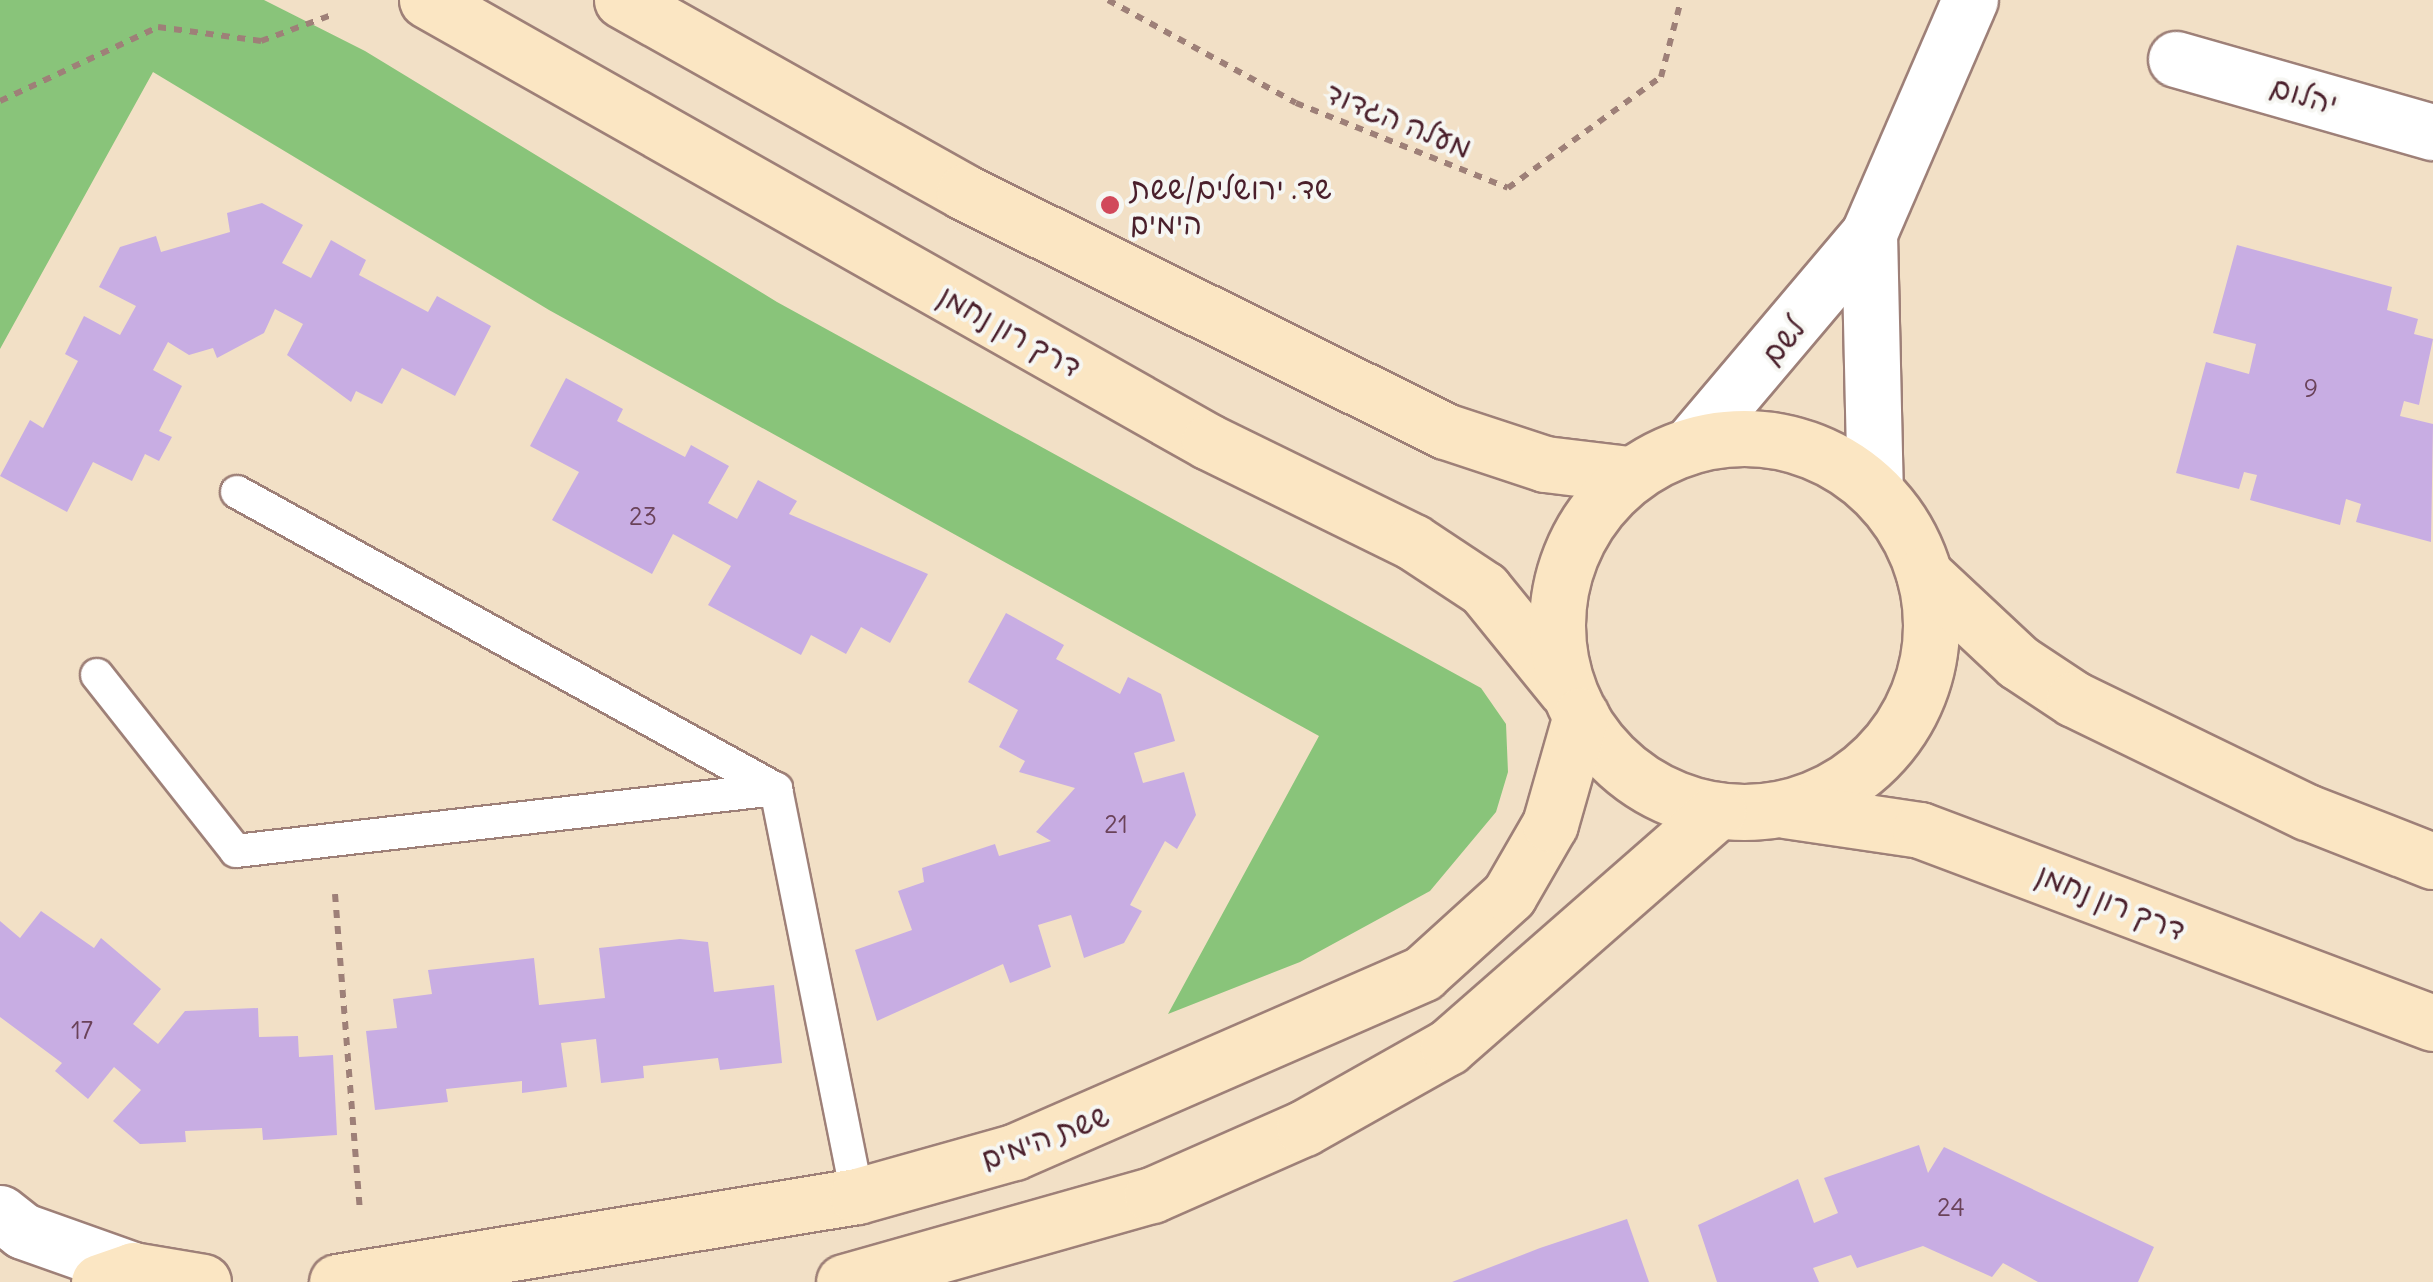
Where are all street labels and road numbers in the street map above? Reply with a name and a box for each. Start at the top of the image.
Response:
street label: יהלום [2266,68,2342,122]
street label: מעלה הגדוד [1321,74,1477,166]
street label: דרך רון נחמן [932,277,1088,385]
street label: לשם [1753,310,1813,372]
street label: דרך רון נחמן [2031,856,2191,948]
street label: ששת הימים [976,1097,1114,1177]

